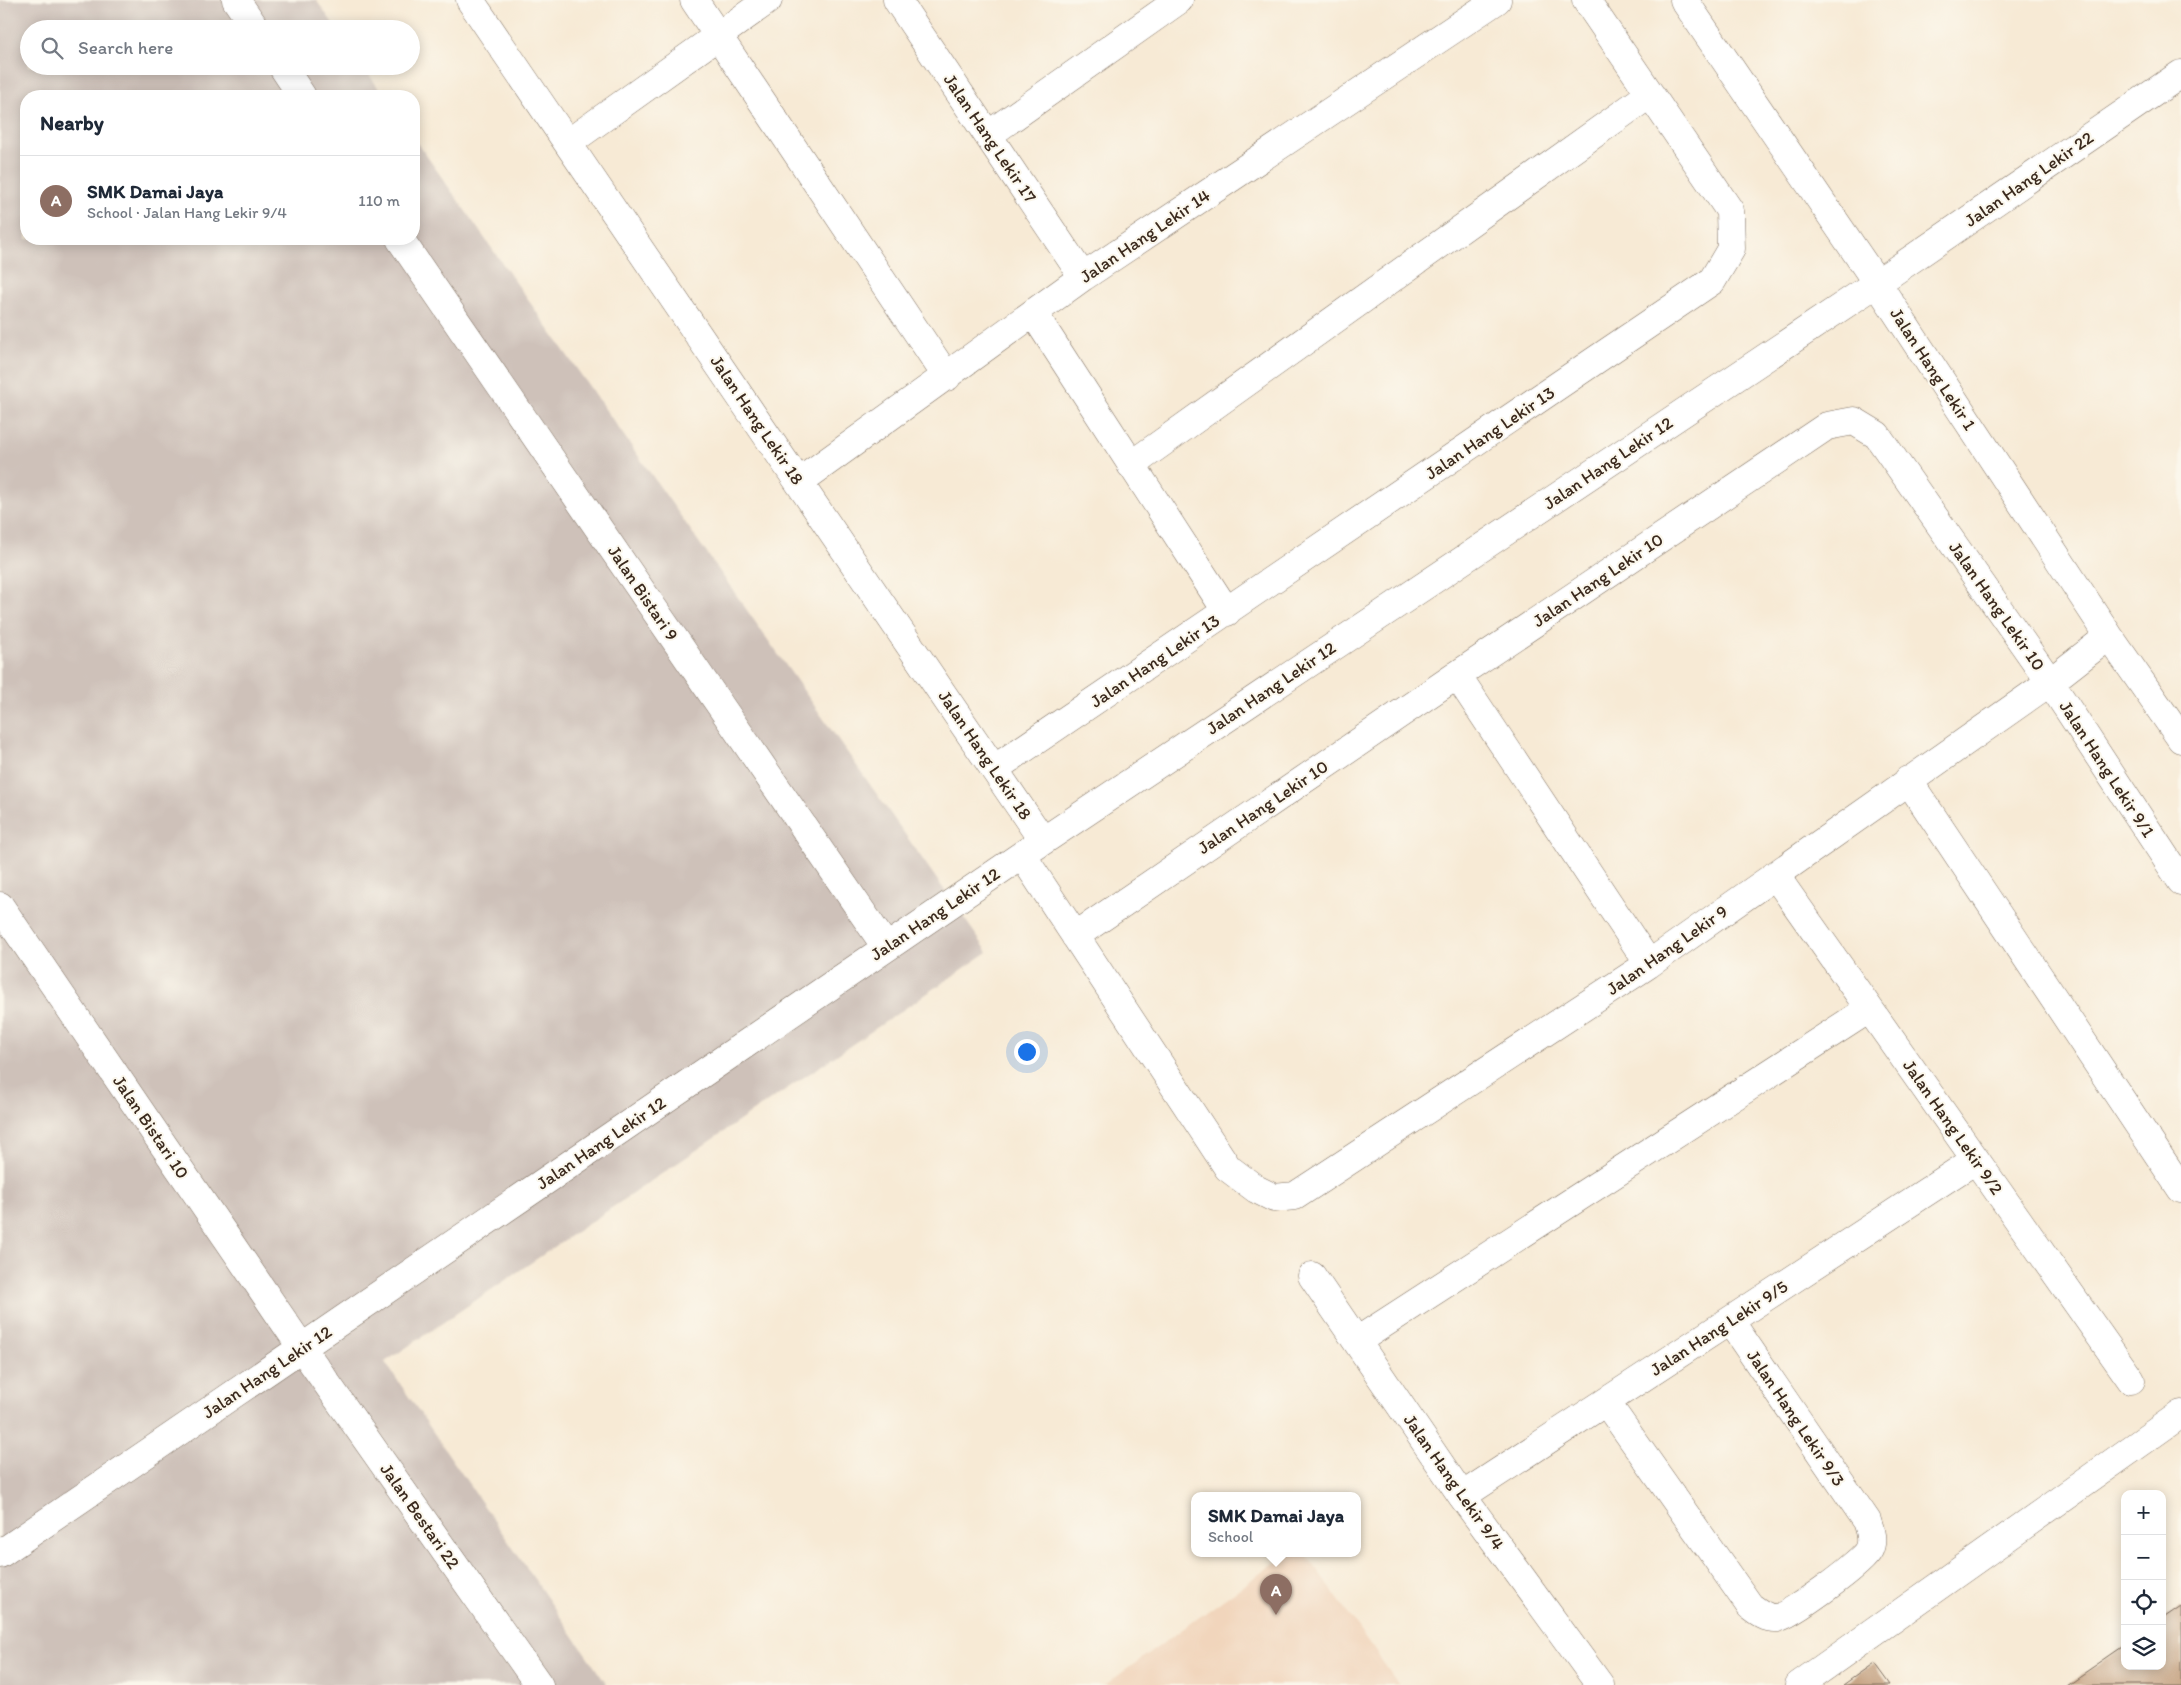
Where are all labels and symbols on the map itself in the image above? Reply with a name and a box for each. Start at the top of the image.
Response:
street label: Jalan Hang Lekir 17 [939,69,1041,207]
street label: Jalan Hang Lekir 22 [1960,126,2098,232]
street label: Jalan Hang Lekir 14 [1076,184,1215,288]
street label: Jalan Hang Lekir 1 [1885,304,1981,434]
street label: Jalan Hang Lekir 18 [706,351,809,489]
street label: Jalan Hang Lekir 13 [1421,381,1559,484]
street label: Jalan Hang Lekir 12 [1539,411,1677,514]
street label: Jalan Hang Lekir 10 [1529,528,1667,632]
street label: Jalan Hang Lekir 10 [1944,537,2050,675]
street label: Jalan Bistari 9 [603,541,683,645]
street label: Jalan Hang Lekir 13 [1086,609,1224,712]
street label: Jalan Hang Lekir 12 [1202,636,1340,739]
street label: Jalan Hang Lekir 18 [934,686,1037,824]
street label: Jalan Hang Lekir 9/1 [2055,696,2159,842]
street label: Jalan Hang Lekir 10 [1194,755,1332,859]
street label: Jalan Hang Lekir 12 [866,862,1004,965]
street label: Jalan Hang Lekir 9 [1602,900,1732,1000]
your location [1014,1039,1040,1065]
street label: Jalan Hang Lekir 9/2 [1898,1055,2008,1199]
street label: Jalan Bistari 10 [108,1071,194,1183]
street label: Jalan Hang Lekir 12 [532,1091,670,1194]
street label: Jalan Hang Lekir 9/5 [1646,1275,1792,1381]
street label: Jalan Hang Lekir 12 [198,1320,336,1423]
street label: Jalan Hang Lekir 9/3 [1742,1345,1850,1491]
street label: Jalan Hang Lekir 9/4 [1399,1410,1509,1554]
street label: Jalan Bestari 22 [375,1459,465,1574]
pin: A [1260,1574,1292,1615]

